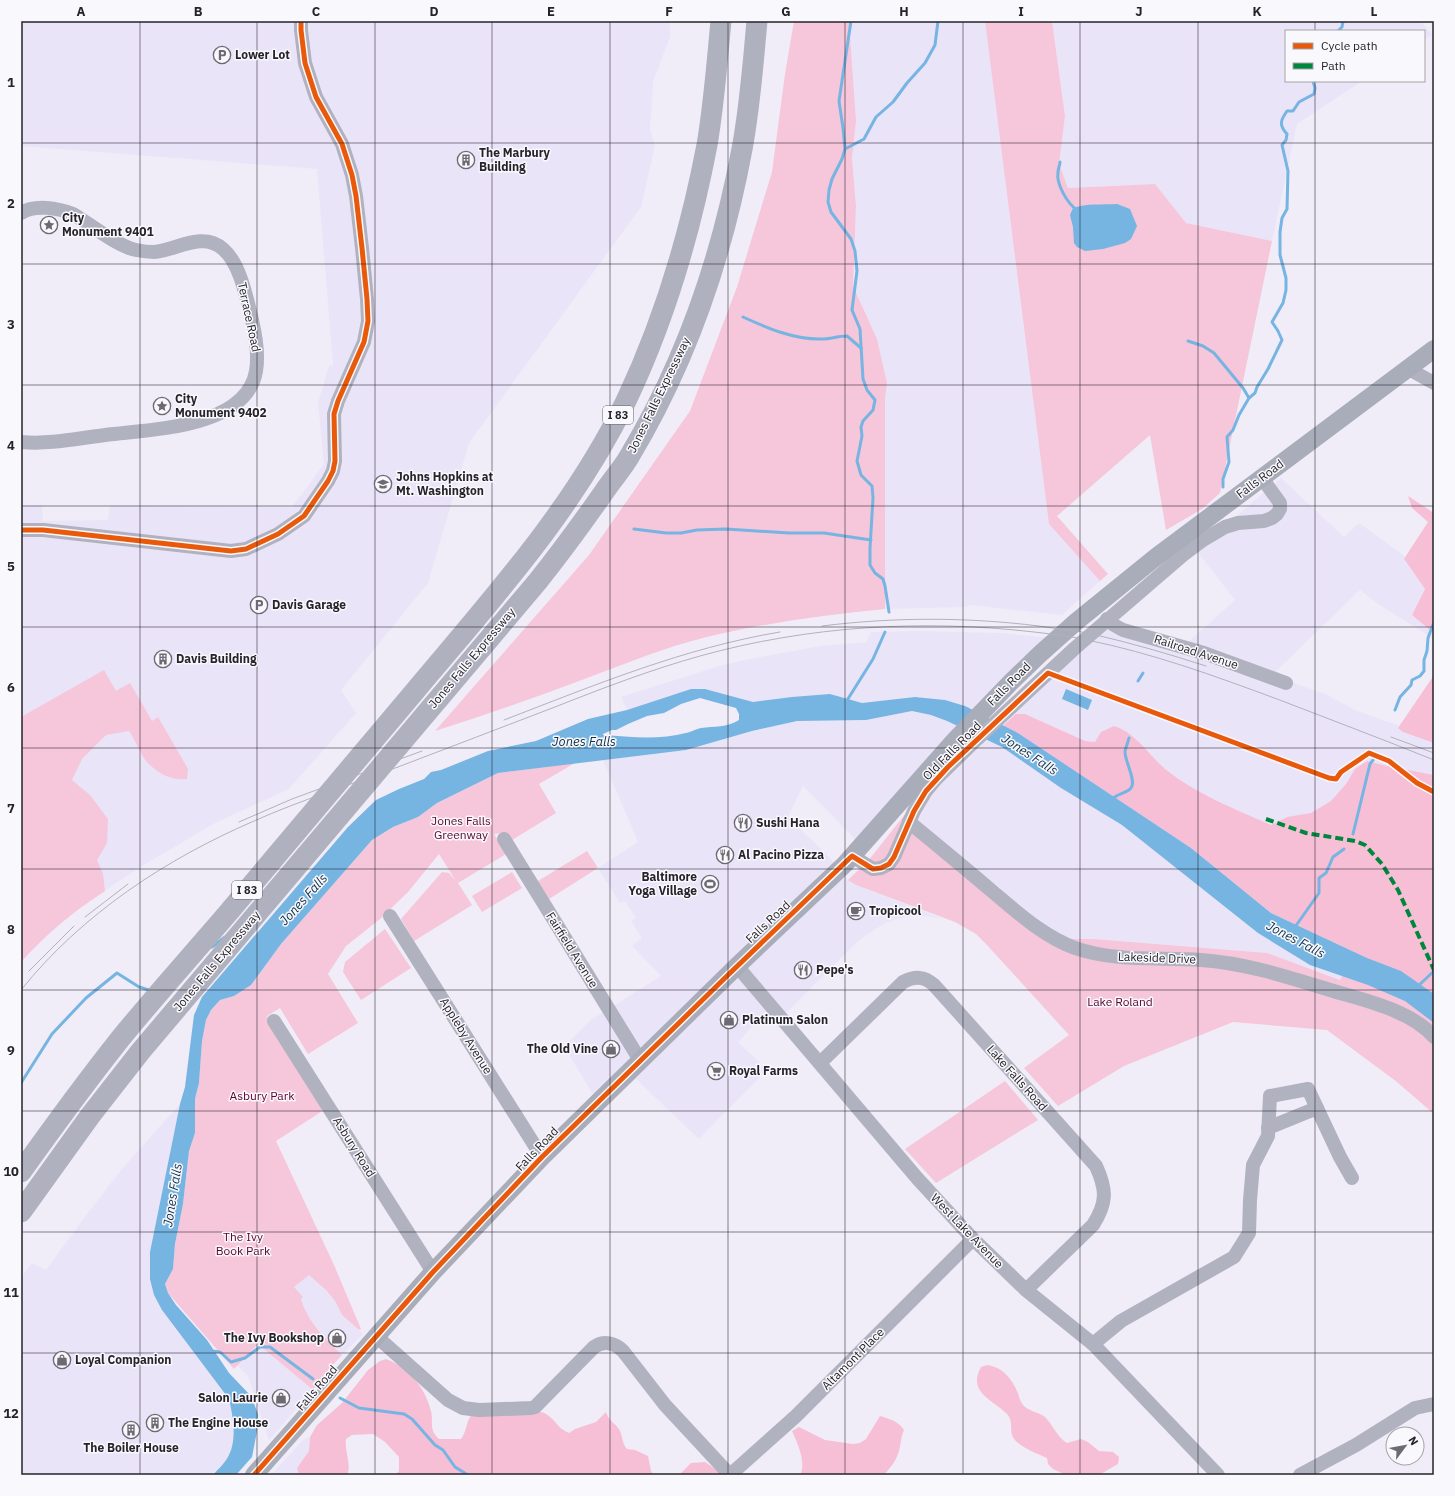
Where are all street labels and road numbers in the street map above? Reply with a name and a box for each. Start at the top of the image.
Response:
street label: Terrace Road [235,281,264,353]
street label: Jones Falls Expressway [624,335,693,455]
road number: I 83 [603,406,633,424]
street label: Falls Road [1233,456,1286,501]
street label: Jones Falls Expressway [425,604,518,711]
street label: Railroad Avenue [1152,631,1240,672]
street label: Falls Road [984,659,1034,709]
street label: Old Falls Road [919,718,984,783]
road number: I 83 [232,881,262,899]
street label: Falls Road [742,897,793,946]
street label: Jones Falls Expressway [170,907,263,1014]
street label: Fairfield Avenue [543,909,602,991]
street label: Lakeside Drive [1118,949,1197,966]
street label: Appleby Avenue [437,995,496,1077]
street label: Lake Falls Road [984,1042,1051,1114]
street label: Asbury Road [330,1114,379,1180]
street label: Falls Road [512,1124,561,1174]
street label: West Lake Avenue [928,1190,1007,1271]
street label: Altamont Place [818,1324,887,1393]
street label: Falls Road [293,1362,340,1413]

